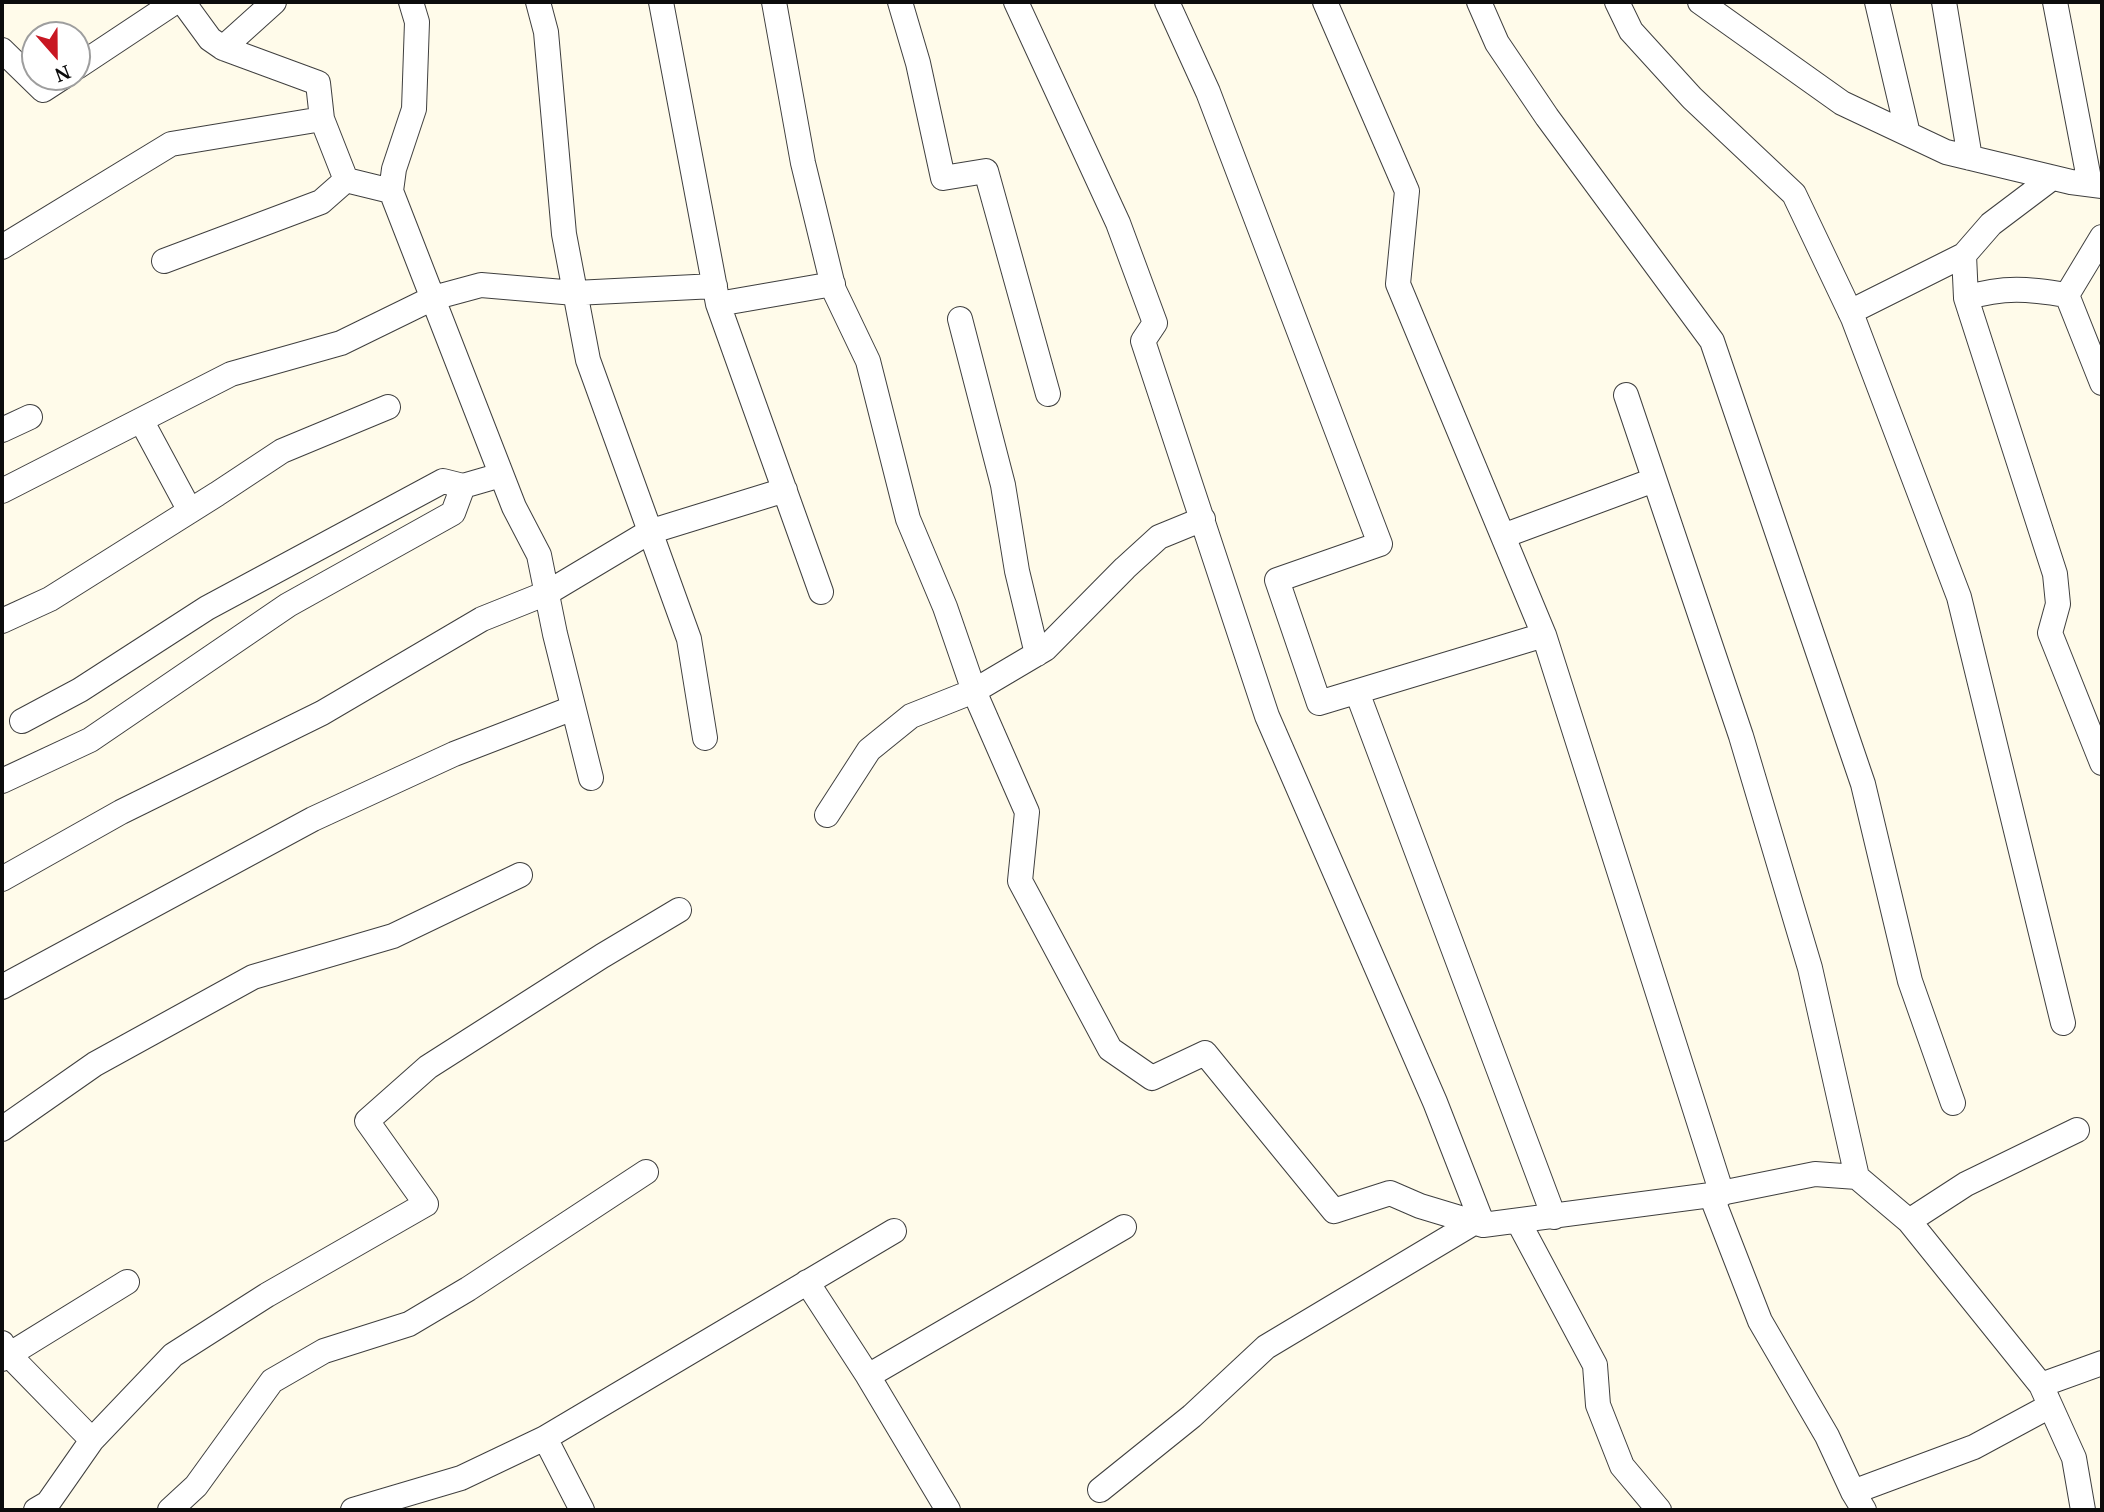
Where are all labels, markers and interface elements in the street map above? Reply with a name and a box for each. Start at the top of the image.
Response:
north arrow [21,21,91,91]
text: N [51,59,74,89]

